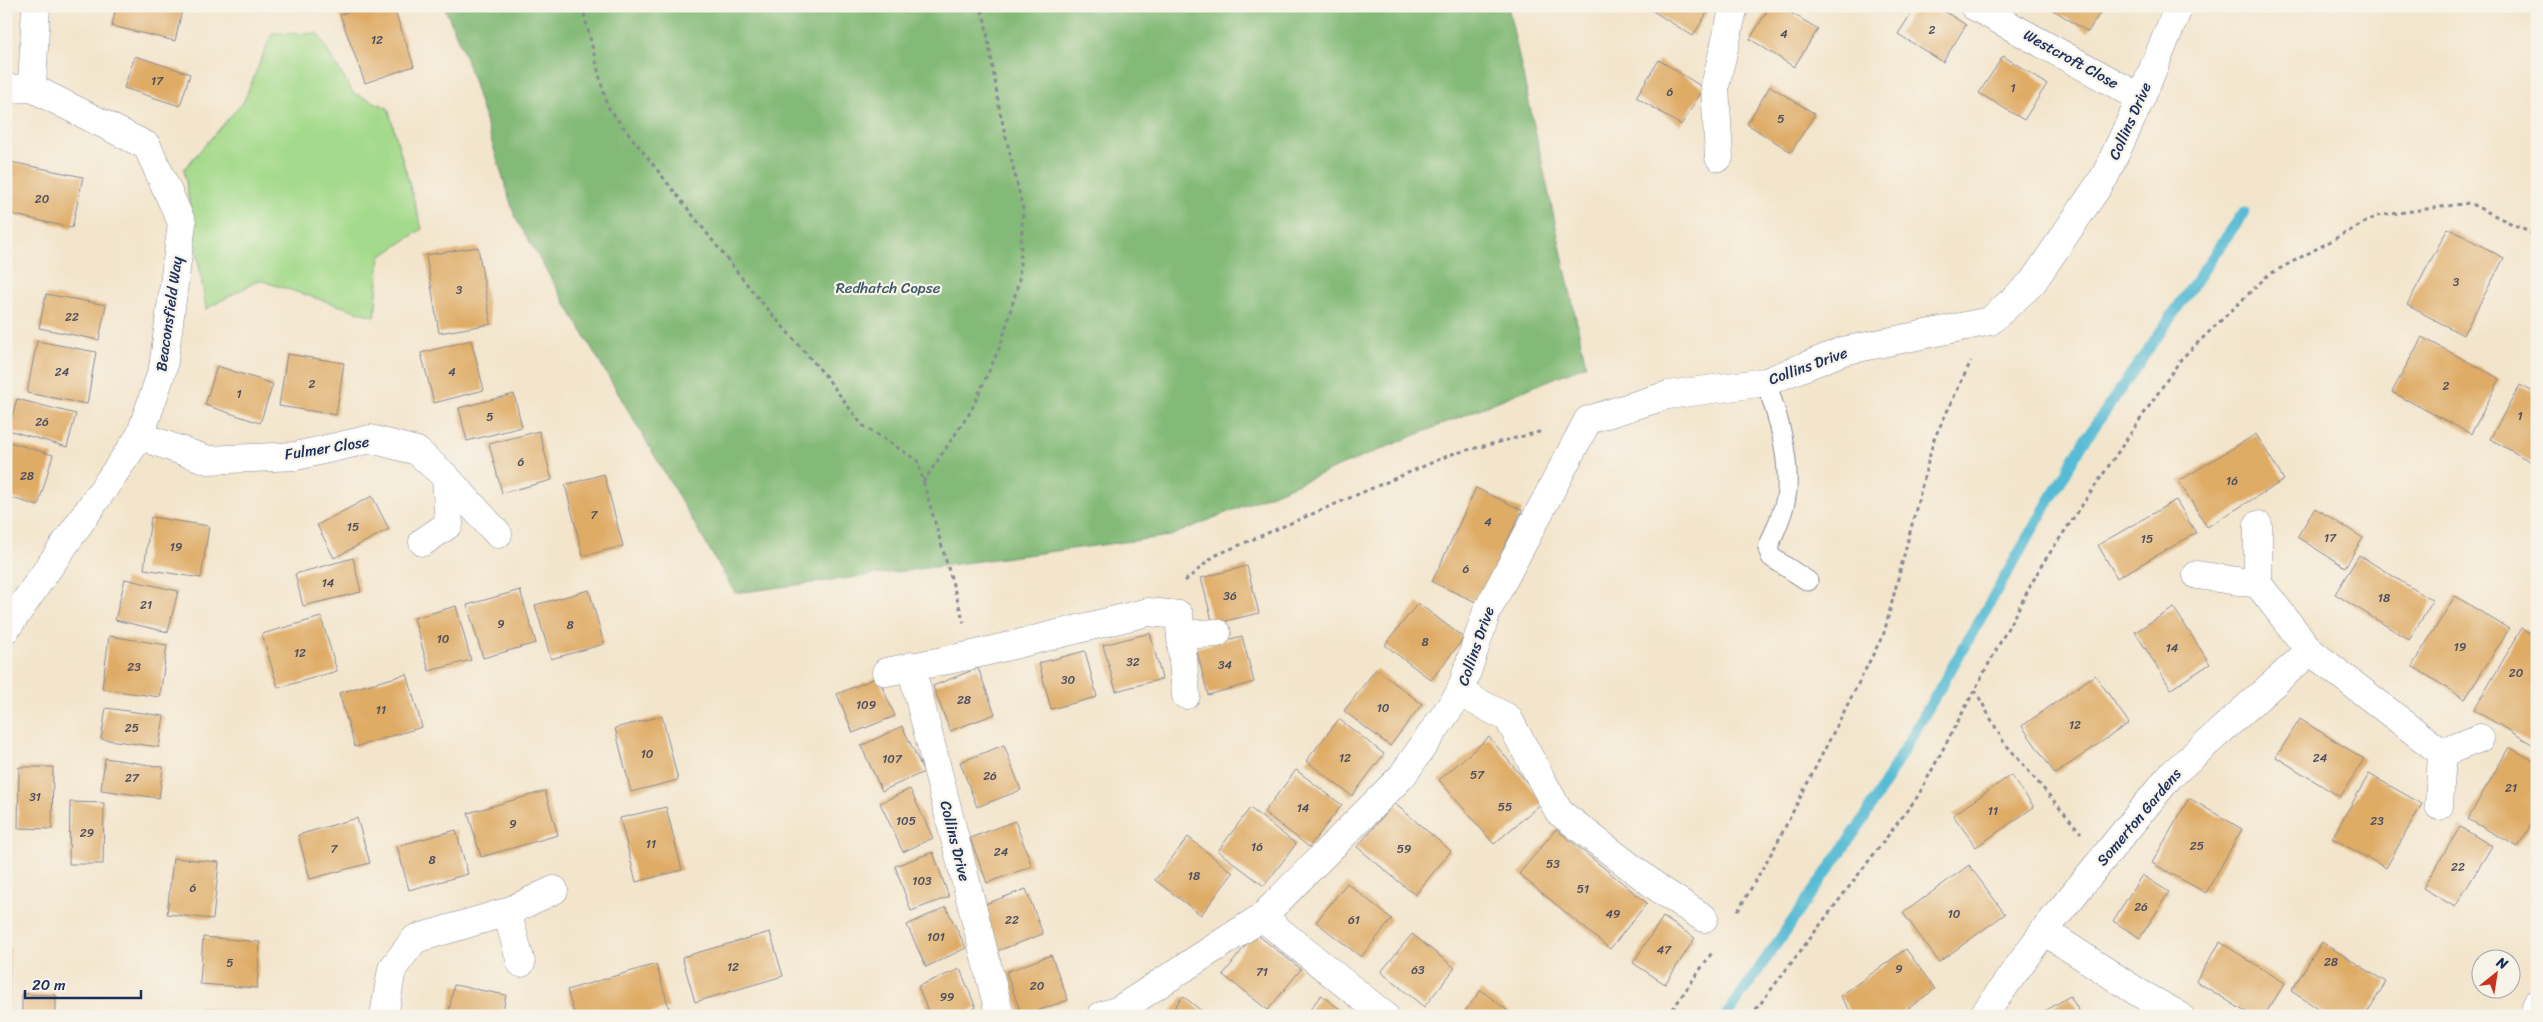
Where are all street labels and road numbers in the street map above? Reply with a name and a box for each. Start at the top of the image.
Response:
street label: Westcroft Close [2019,22,2124,96]
street label: Collins Drive [2101,78,2159,164]
street label: Beaconsfield Way [148,255,190,373]
street label: Collins Drive [1765,340,1852,392]
street label: Fulmer Close [283,428,372,468]
street label: Collins Drive [1450,602,1502,689]
street label: Somerton Gardens [2090,762,2188,872]
street label: Collins Drive [932,798,978,884]

